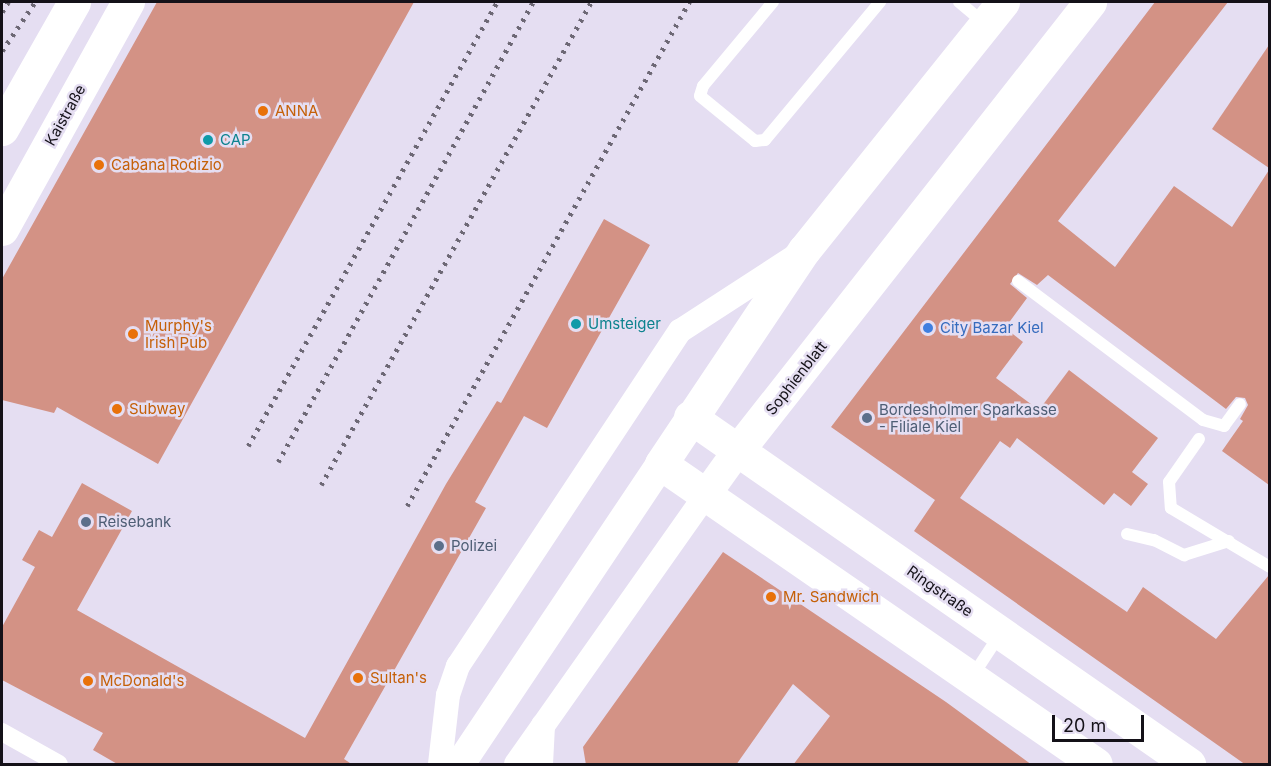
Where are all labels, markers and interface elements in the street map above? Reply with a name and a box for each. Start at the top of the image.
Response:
street label: Kaistraße [41,81,89,149]
place label: ANNA [275,102,318,120]
marker: ANNA [256,104,270,118]
place label: CAP [220,131,251,149]
marker: CAP [201,133,215,147]
place label: Cabana Rodizio [111,156,222,174]
marker: Cabana Rodizio [92,158,106,172]
place label: Umsteiger [588,315,661,333]
place label: Murphy's Irish Pub [145,316,212,351]
marker: Umsteiger [569,317,583,331]
place label: City Bazar Kiel [940,319,1044,337]
marker: City Bazar Kiel [921,321,935,335]
marker: Murphy's Irish Pub [126,327,140,341]
street label: Sophienblatt [762,338,830,418]
place label: Subway [129,400,185,418]
place label: Bordesholmer Sparkasse - Filiale Kiel [879,400,1057,435]
marker: Subway [110,402,124,416]
marker: Bordesholmer Sparkasse - Filiale Kiel [860,411,874,425]
place label: Reisebank [98,513,171,531]
marker: Reisebank [79,515,93,529]
place label: Polizei [451,537,497,555]
marker: Polizei [432,539,446,553]
street label: Ringstraße [904,562,976,620]
place label: Mr. Sandwich [783,588,879,606]
marker: Mr. Sandwich [764,590,778,604]
place label: Sultan's [370,669,427,687]
marker: Sultan's [351,671,365,685]
place label: McDonald's [100,672,184,690]
marker: McDonald's [81,674,95,688]
scale bar [1055,703,1146,741]
text: 20 m [1063,715,1106,736]

